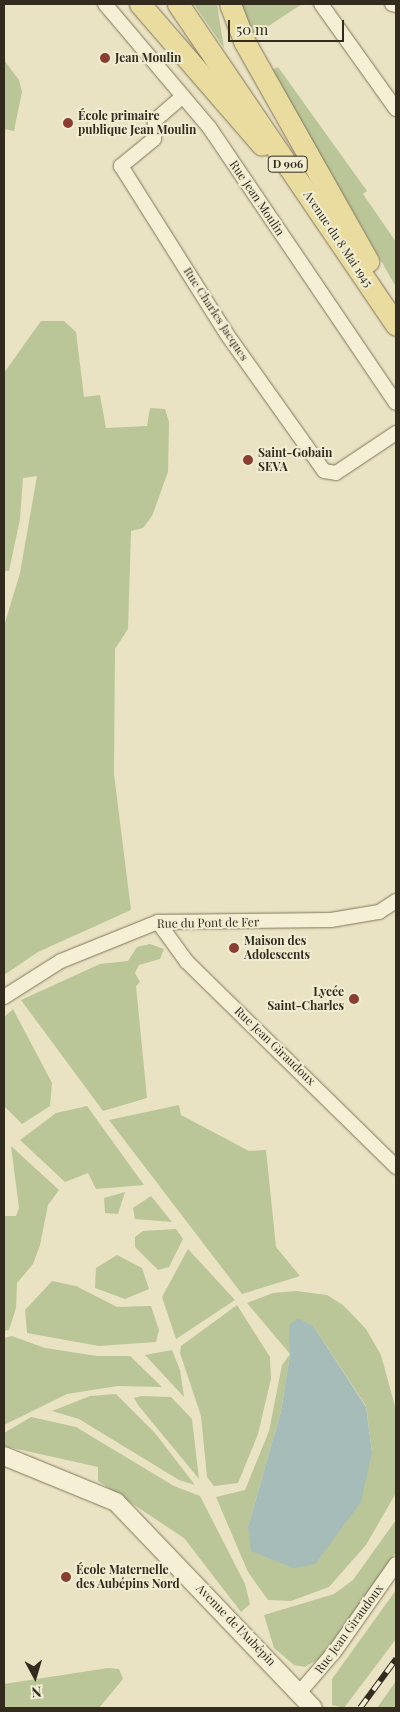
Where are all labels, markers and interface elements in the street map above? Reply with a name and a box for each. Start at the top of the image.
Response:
scale bar [230,10,346,42]
text: 50 m [236,19,268,39]
place label: Jean Moulin [115,51,181,65]
marker: Jean Moulin [99,52,111,64]
place label: École primaire publique Jean Moulin [78,109,196,137]
marker: École primaire publique Jean Moulin [62,117,74,129]
road number: D 906 [267,156,309,172]
street label: Rue Jean Moulin [227,158,287,238]
street label: Avenue du 8 Mai 1945 [300,188,376,290]
street label: Rue Charles Jacques [180,265,252,363]
place label: Saint-Gobain SEVA [258,446,332,474]
marker: Saint-Gobain SEVA [242,454,254,466]
street label: Rue du Pont de Fer [157,915,259,931]
place label: Maison des Adolescents [244,934,310,962]
marker: Maison des Adolescents [228,942,240,954]
place label: Lycée Saint-Charles [267,985,344,1013]
marker: Lycée Saint-Charles [348,993,360,1005]
street label: Rue Jean Giraudoux [232,1004,318,1088]
place label: École Maternelle des Aubépins Nord [76,1563,180,1591]
marker: École Maternelle des Aubépins Nord [60,1571,72,1583]
street label: Avenue de l'Aubépin [193,1581,279,1669]
street label: Rue Jean Giraudoux [312,1582,386,1676]
north arrow [10,1652,60,1702]
text: N [31,1682,43,1702]

